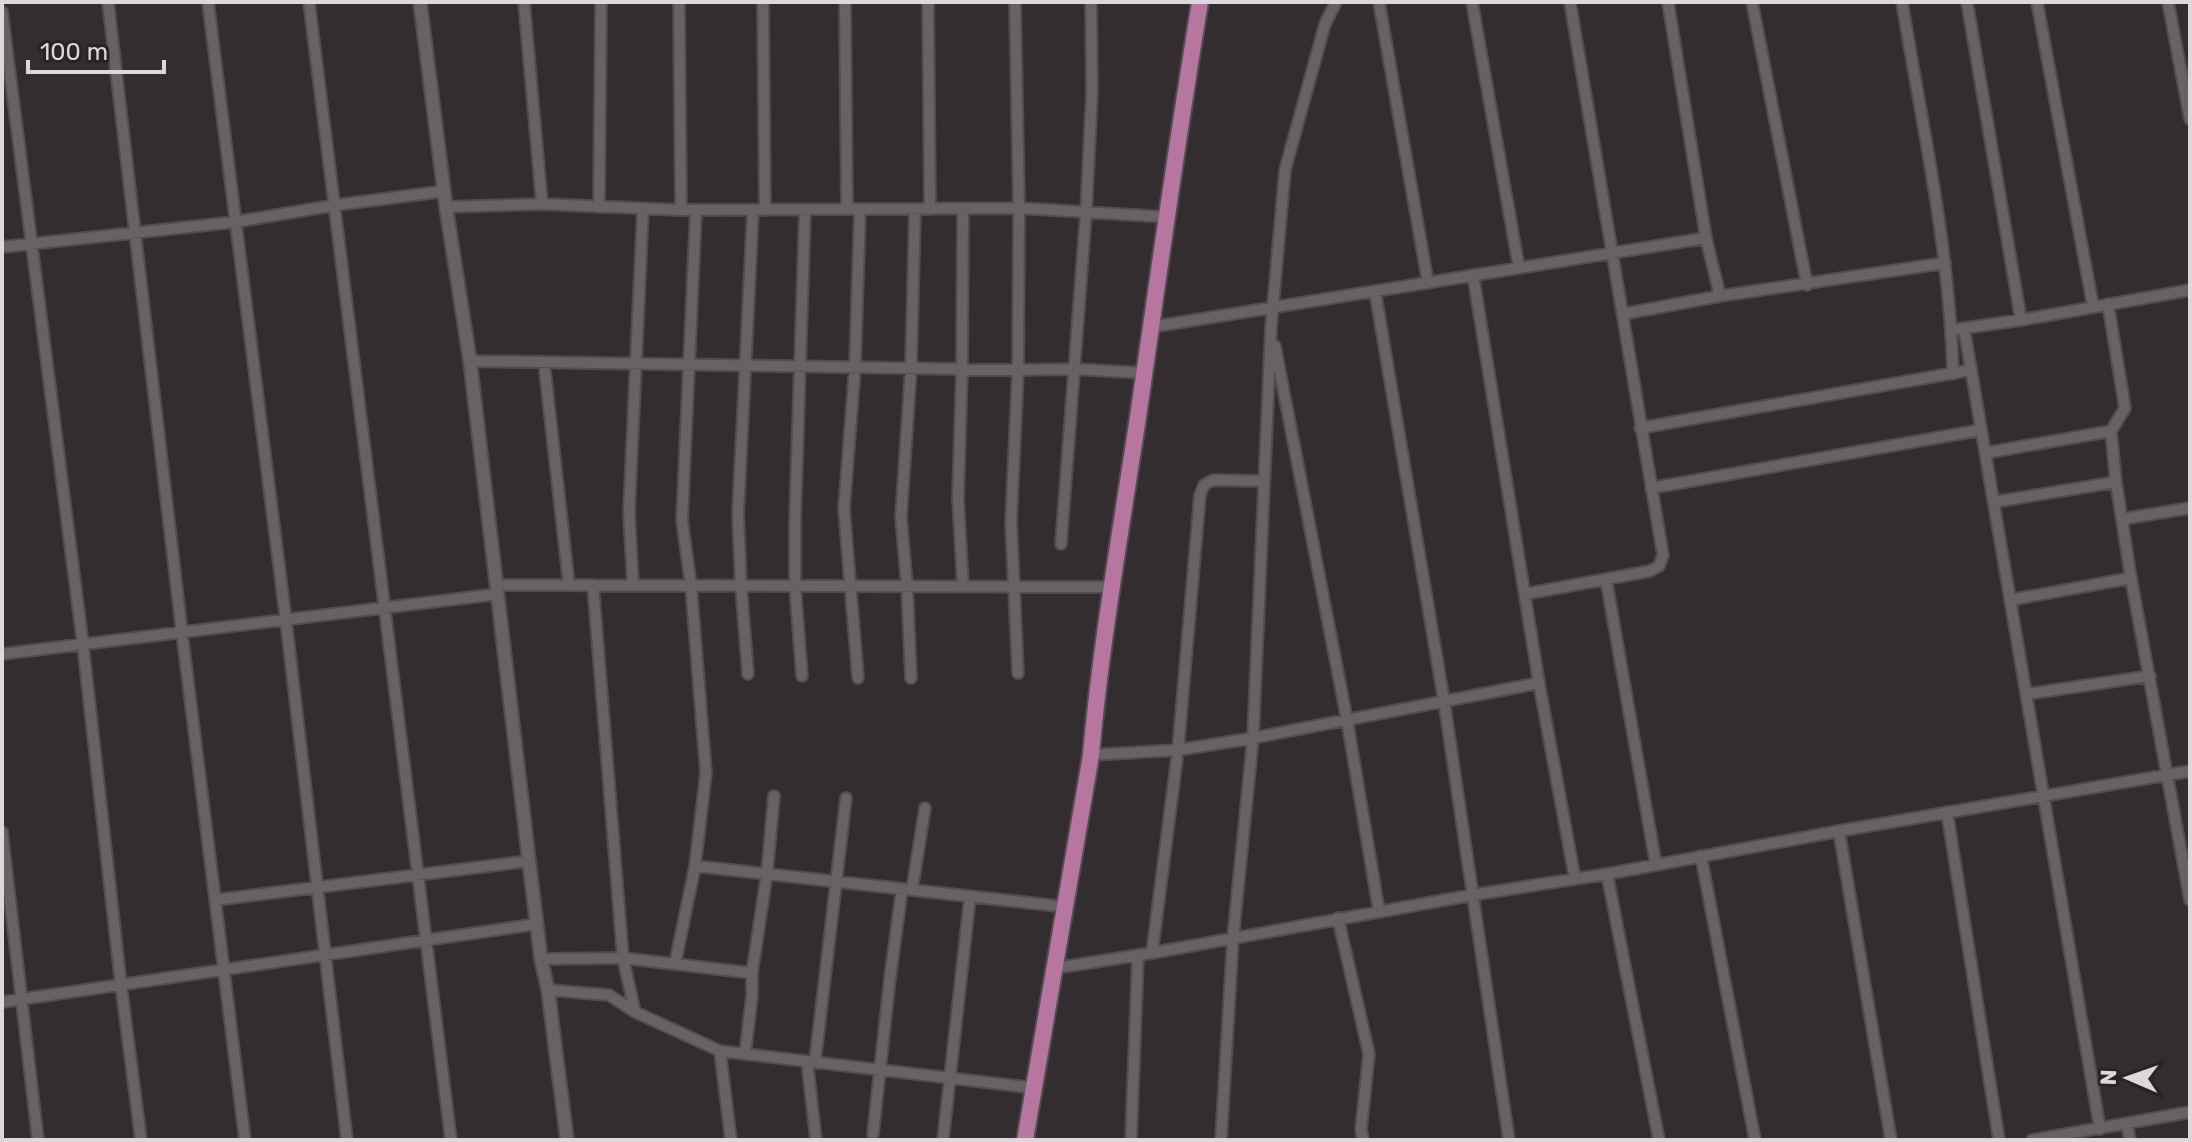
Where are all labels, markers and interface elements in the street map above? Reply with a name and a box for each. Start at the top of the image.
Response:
scale bar [28,24,164,74]
text: 100 m [40,38,108,66]
north arrow [2088,1038,2168,1118]
text: N [2095,1069,2122,1086]

